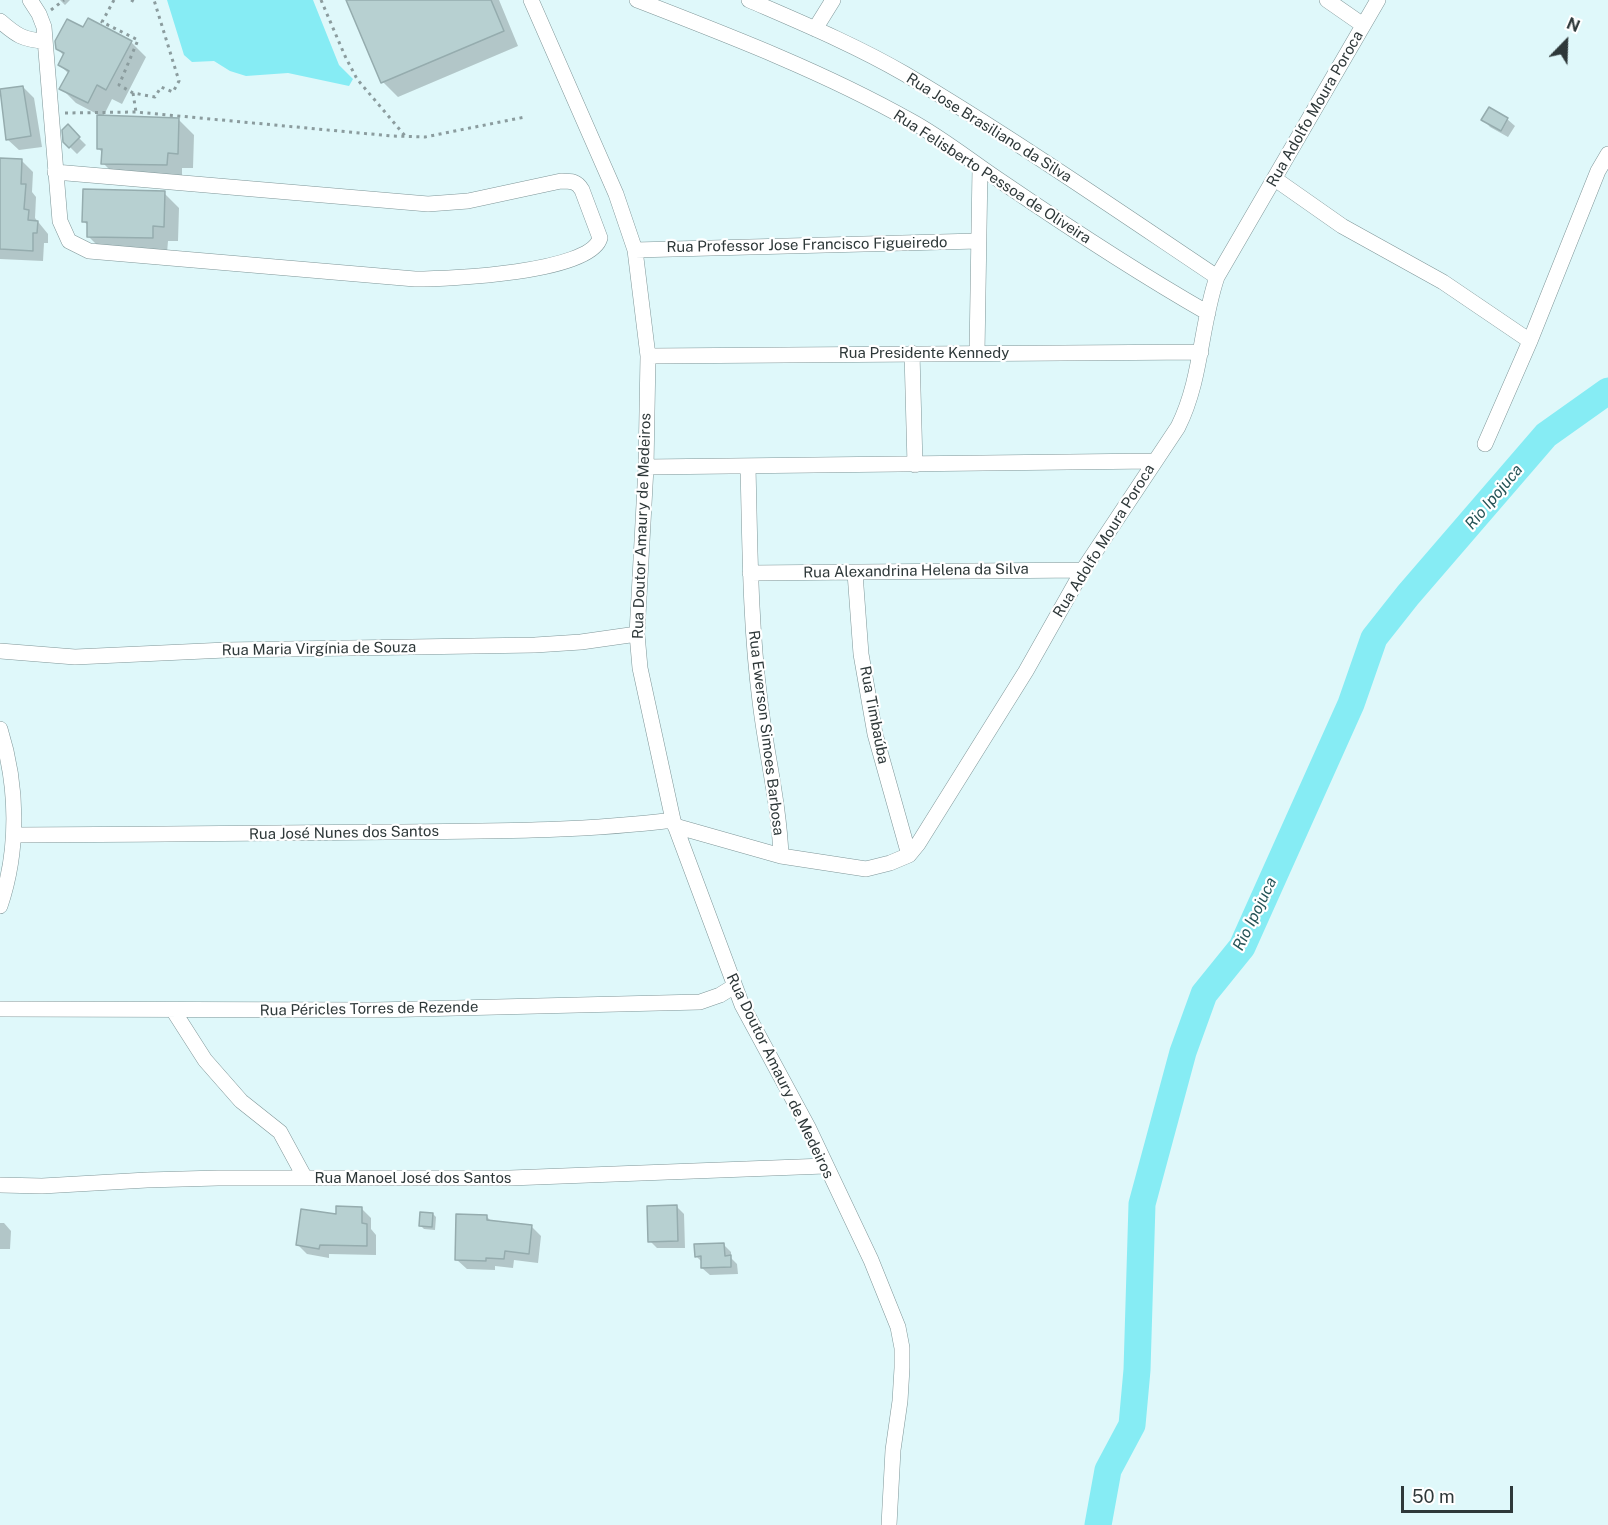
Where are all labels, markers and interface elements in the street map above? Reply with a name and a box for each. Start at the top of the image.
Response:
north arrow [1536,12,1596,72]
text: N [1564,14,1583,36]
street label: Rua Adolfo Moura Poroca [1263,28,1367,190]
street label: Rua Jose Brasiliano da Silva [903,70,1075,186]
street label: Rua Felisberto Pessoa de Oliveira [890,106,1094,248]
street label: Rua Professor Jose Francisco Figueiredo [666,234,948,256]
street label: Rua Presidente Kennedy [839,344,1009,362]
street label: Rua Doutor Amaury de Medeiros [629,413,655,639]
street label: Rua Adolfo Moura Poroca [1049,461,1159,621]
water label: Rio Ipojuca [1461,461,1527,533]
street label: Rua Alexandrina Helena da Silva [803,560,1029,582]
street label: Rua Ewerson Simoes Barbosa [744,629,788,837]
street label: Rua Maria Virgínia de Souza [222,638,416,660]
street label: Rua Timbaúba [856,664,892,766]
street label: Rua José Nunes dos Santos [249,822,439,844]
water label: Rio Ipojuca [1229,874,1281,954]
street label: Rua Doutor Amaury de Medeiros [722,970,838,1182]
street label: Rua Péricles Torres de Rezende [259,998,479,1020]
street label: Rua Manoel José dos Santos [315,1169,511,1187]
scale bar [1404,1474,1516,1512]
text: 50 m [1412,1486,1455,1507]

